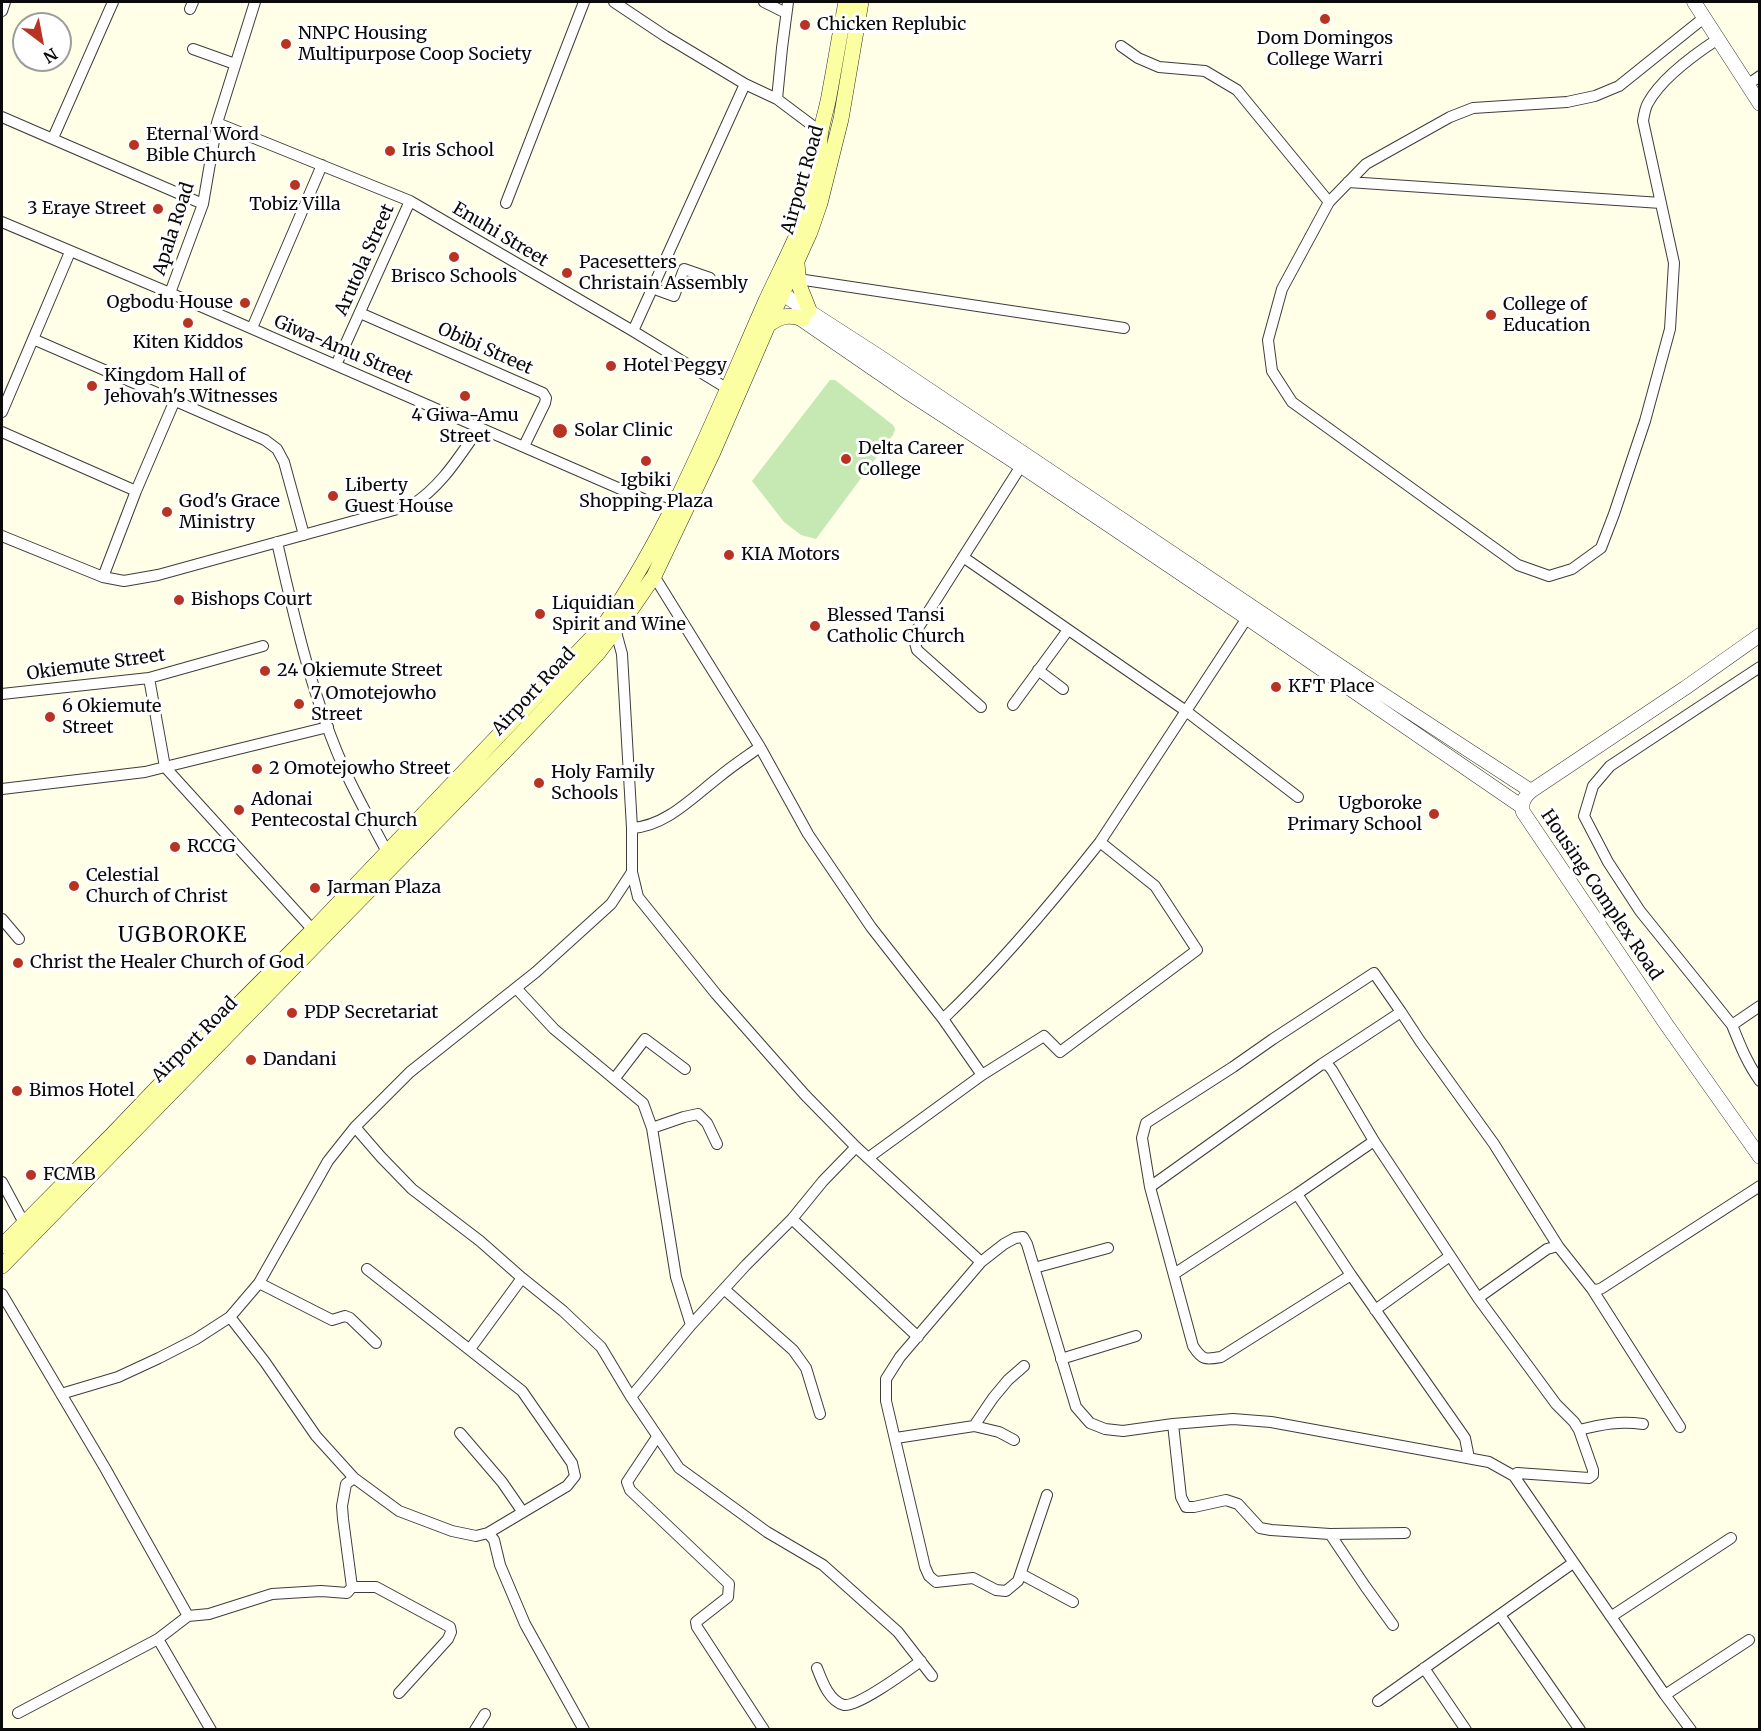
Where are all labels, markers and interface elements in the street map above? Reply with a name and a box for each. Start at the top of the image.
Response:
north arrow [12,12,72,72]
marker: Dom Domingos College Warri [1318,12,1332,26]
place label: Chicken Replubic [817,14,966,36]
marker: Chicken Replubic [798,18,812,32]
place label: NNPC Housing Multipurpose Coop Society [298,23,532,66]
place label: Dom Domingos College Warri [1257,28,1393,70]
marker: NNPC Housing Multipurpose Coop Society [279,37,293,51]
text: N [40,44,61,67]
street label: Airport Road [777,123,829,237]
place label: Eternal Word Bible Church [146,124,259,166]
marker: Eternal Word Bible Church [127,138,141,152]
place label: Iris School [402,140,494,162]
marker: Iris School [383,144,397,158]
marker: Tobiz Villa [288,178,302,192]
street label: Apala Road [149,180,199,278]
place label: Tobiz Villa [249,194,341,216]
place label: 3 Eraye Street [27,198,146,220]
street label: Enuhi Street [448,198,552,272]
street label: Arutola Street [331,201,399,319]
marker: 3 Eraye Street [151,202,165,216]
marker: Brisco Schools [447,250,461,264]
place label: Pacesetters Christain Assembly [579,252,748,294]
place label: Brisco Schools [391,266,517,288]
marker: Pacesetters Christain Assembly [560,266,574,280]
place label: Ogbodu House [106,292,233,314]
place label: College of Education [1503,294,1590,336]
marker: Ogbodu House [238,296,252,310]
marker: College of Education [1484,308,1498,322]
street label: Giwa-Amu Street [271,311,415,389]
marker: Kiten Kiddos [181,316,195,330]
street label: Obibi Street [434,318,536,380]
place label: Kiten Kiddos [133,332,243,354]
place label: Hotel Peggy [623,355,727,377]
marker: Hotel Peggy [604,359,618,373]
place label: Kingdom Hall of Jehovah's Witnesses [104,365,278,407]
marker: Kingdom Hall of Jehovah's Witnesses [85,379,99,393]
marker: 4 Giwa-Amu Street [458,389,472,403]
place label: 4 Giwa-Amu Street [411,405,519,448]
place label: Solar Clinic [574,420,673,442]
marker: Solar Clinic [551,422,569,440]
place label: Delta Career College [858,438,964,480]
marker: Delta Career College [839,452,853,466]
marker: Igbiki Shopping Plaza [639,454,653,468]
place label: Igbiki Shopping Plaza [579,470,713,512]
place label: Liberty Guest House [345,475,453,518]
marker: Liberty Guest House [326,489,340,503]
place label: God's Grace Ministry [179,491,280,534]
marker: God's Grace Ministry [160,505,174,519]
place label: KIA Motors [741,544,840,566]
marker: KIA Motors [722,548,736,562]
place label: Bishops Court [191,589,312,611]
marker: Bishops Court [172,593,186,607]
place label: Liquidian Spirit and Wine [552,593,686,636]
place label: Blessed Tansi Catholic Church [827,605,965,648]
marker: Liquidian Spirit and Wine [533,607,547,621]
marker: Blessed Tansi Catholic Church [808,619,822,633]
street label: Airport Road [488,644,580,740]
street label: Okiemute Street [25,645,167,685]
place label: 24 Okiemute Street [277,660,442,682]
marker: 24 Okiemute Street [258,664,272,678]
place label: KFT Place [1288,676,1374,698]
marker: KFT Place [1269,680,1283,694]
place label: 7 Omotejowho Street [311,683,436,726]
place label: 6 Okiemute Street [62,696,161,738]
marker: 7 Omotejowho Street [292,697,306,711]
marker: 6 Okiemute Street [43,710,57,724]
place label: 2 Omotejowho Street [269,758,450,780]
marker: 2 Omotejowho Street [250,762,264,776]
place label: Holy Family Schools [551,762,655,804]
marker: Holy Family Schools [532,776,546,790]
place label: Adonai Pentecostal Church [251,789,417,832]
place label: Ugboroke Primary School [1287,793,1422,836]
marker: Adonai Pentecostal Church [232,803,246,817]
street label: Housing Complex Road [1536,806,1666,984]
marker: Ugboroke Primary School [1427,807,1441,821]
place label: RCCG [187,836,235,858]
marker: RCCG [168,840,182,854]
place label: Celestial Church of Christ [86,865,228,908]
place label: Jarman Plaza [327,877,441,899]
marker: Celestial Church of Christ [67,879,81,893]
marker: Jarman Plaza [308,881,322,895]
district label: UGBOROKE [118,923,248,949]
place label: Christ the Healer Church of God [30,952,304,974]
marker: Christ the Healer Church of God [11,956,25,970]
street label: Airport Road [148,993,242,1087]
place label: PDP Secretariat [304,1002,438,1024]
marker: PDP Secretariat [285,1006,299,1020]
place label: Dandani [263,1049,337,1071]
marker: Dandani [244,1053,258,1067]
place label: Bimos Hotel [29,1080,135,1102]
marker: Bimos Hotel [10,1084,24,1098]
place label: FCMB [43,1164,96,1186]
marker: FCMB [24,1168,38,1182]

